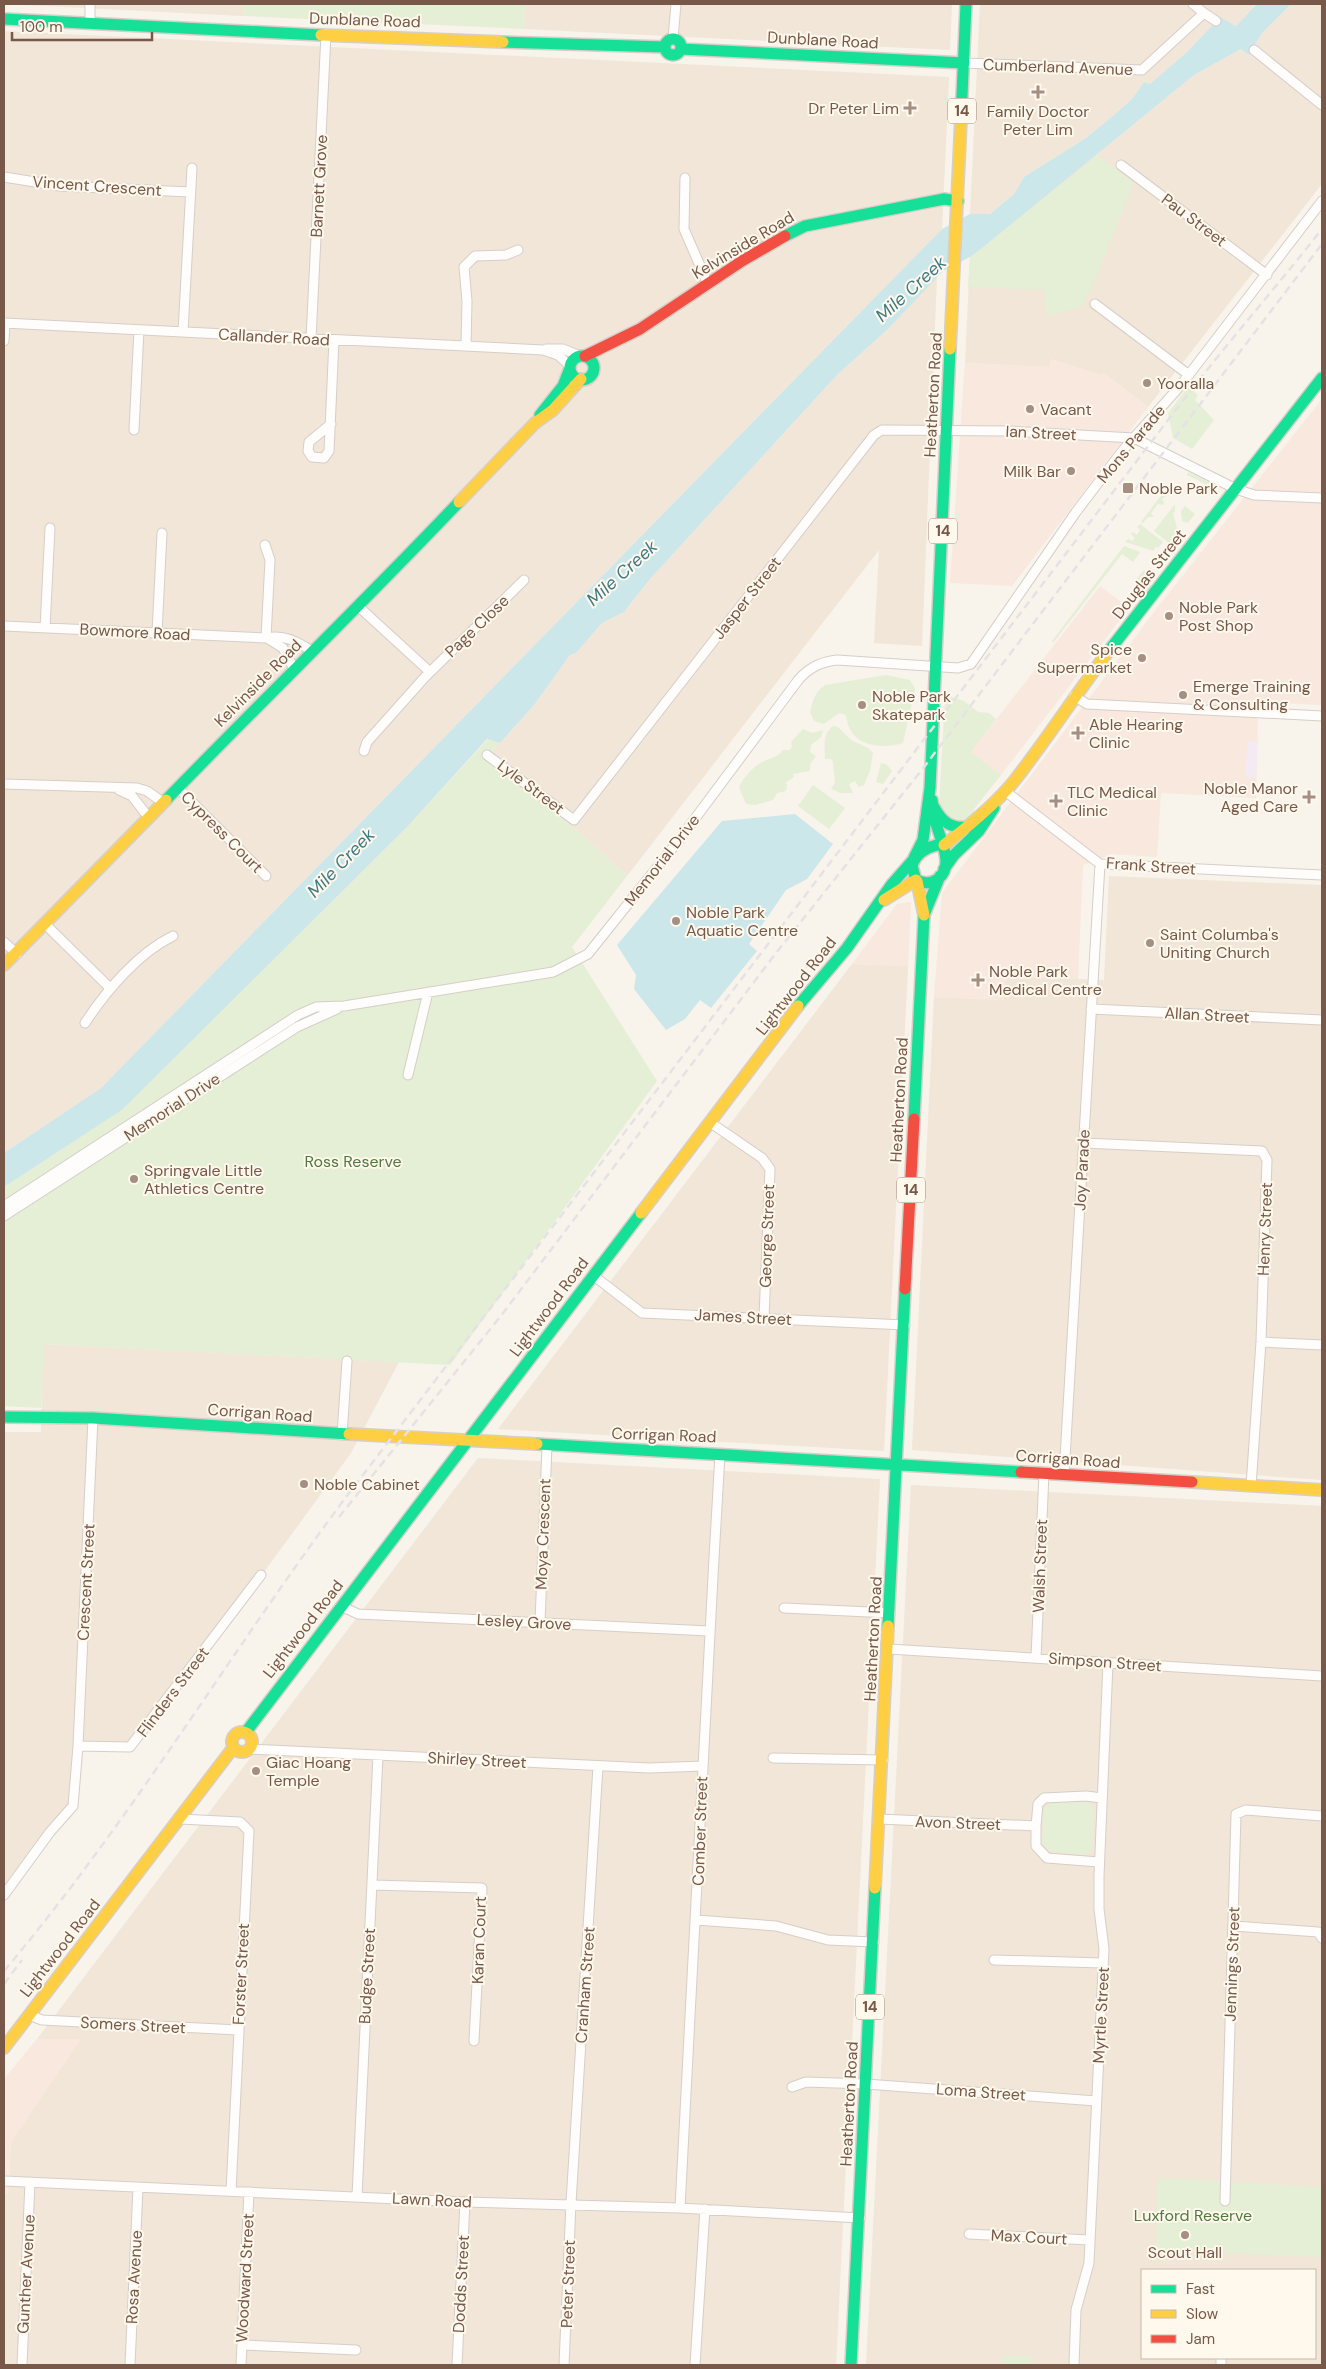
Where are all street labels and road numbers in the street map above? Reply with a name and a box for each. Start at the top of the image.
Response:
street label: Dunblane Road [309,8,421,32]
street label: Dunblane Road [767,27,879,53]
street label: Cumberland Avenue [983,54,1133,80]
road number: 14 [948,98,976,124]
street label: Barnett Grove [306,134,332,238]
street label: Vincent Crescent [32,171,162,201]
street label: Pau Street [1157,189,1231,251]
street label: Kelvinside Road [688,206,798,284]
street label: Callander Road [218,324,330,350]
street label: Heatherton Road [919,332,947,458]
street label: Mons Parade [1092,401,1170,487]
street label: Ian Street [1005,421,1077,445]
road number: 14 [929,518,957,544]
street label: Douglas Street [1107,525,1191,623]
street label: Jasper Street [708,552,786,644]
street label: Page Close [440,590,514,662]
street label: Bowmore Road [79,619,191,645]
street label: Kelvinside Road [210,635,306,731]
street label: Lyle Street [493,755,569,819]
street label: Cypress Court [176,786,268,878]
street label: Memorial Drive [620,810,704,910]
street label: Frank Street [1105,852,1197,880]
street label: Lightwood Road [751,933,841,1039]
street label: Allan Street [1164,1002,1250,1028]
street label: Heatherton Road [885,1037,913,1163]
street label: Memorial Drive [120,1068,224,1146]
street label: Joy Parade [1069,1129,1095,1211]
road number: 14 [897,1178,925,1202]
street label: Henry Street [1253,1182,1277,1276]
street label: George Street [755,1184,779,1288]
street label: Lightwood Road [505,1253,593,1361]
street label: James Street [694,1304,792,1330]
street label: Corrigan Road [207,1399,313,1427]
street label: Corrigan Road [611,1423,717,1447]
street label: Corrigan Road [1015,1445,1121,1473]
street label: Moya Crescent [531,1478,555,1590]
street label: Walsh Street [1028,1519,1052,1613]
street label: Crescent Street [72,1523,100,1641]
street label: Lightwood Road [258,1576,348,1682]
street label: Heatherton Road [859,1576,887,1702]
street label: Lesley Grove [476,1609,572,1635]
street label: Flinders Street [132,1643,214,1741]
street label: Simpson Street [1048,1648,1162,1676]
street label: Shirley Street [427,1747,527,1773]
street label: Comber Street [688,1776,712,1886]
street label: Avon Street [915,1811,1001,1835]
street label: Lightwood Road [15,1895,105,2001]
street label: Karan Court [467,1896,491,1984]
street label: Jennings Street [1219,1906,1245,2022]
street label: Forster Street [228,1923,254,2025]
street label: Cranham Street [570,1926,600,2044]
street label: Budge Street [354,1927,380,2025]
street label: Myrtle Street [1088,1966,1114,2064]
road number: 14 [856,1994,884,2020]
street label: Somers Street [80,2012,186,2038]
street label: Heatherton Road [835,2041,863,2167]
street label: Loma Street [935,2078,1027,2106]
street label: Lawn Road [392,2187,472,2213]
street label: Woodward Street [231,2213,259,2343]
street label: Gunther Avenue [12,2214,40,2334]
street label: Max Court [990,2225,1068,2249]
street label: Rosa Avenue [121,2230,147,2324]
street label: Dodds Street [448,2234,474,2334]
street label: Peter Street [556,2240,580,2328]

